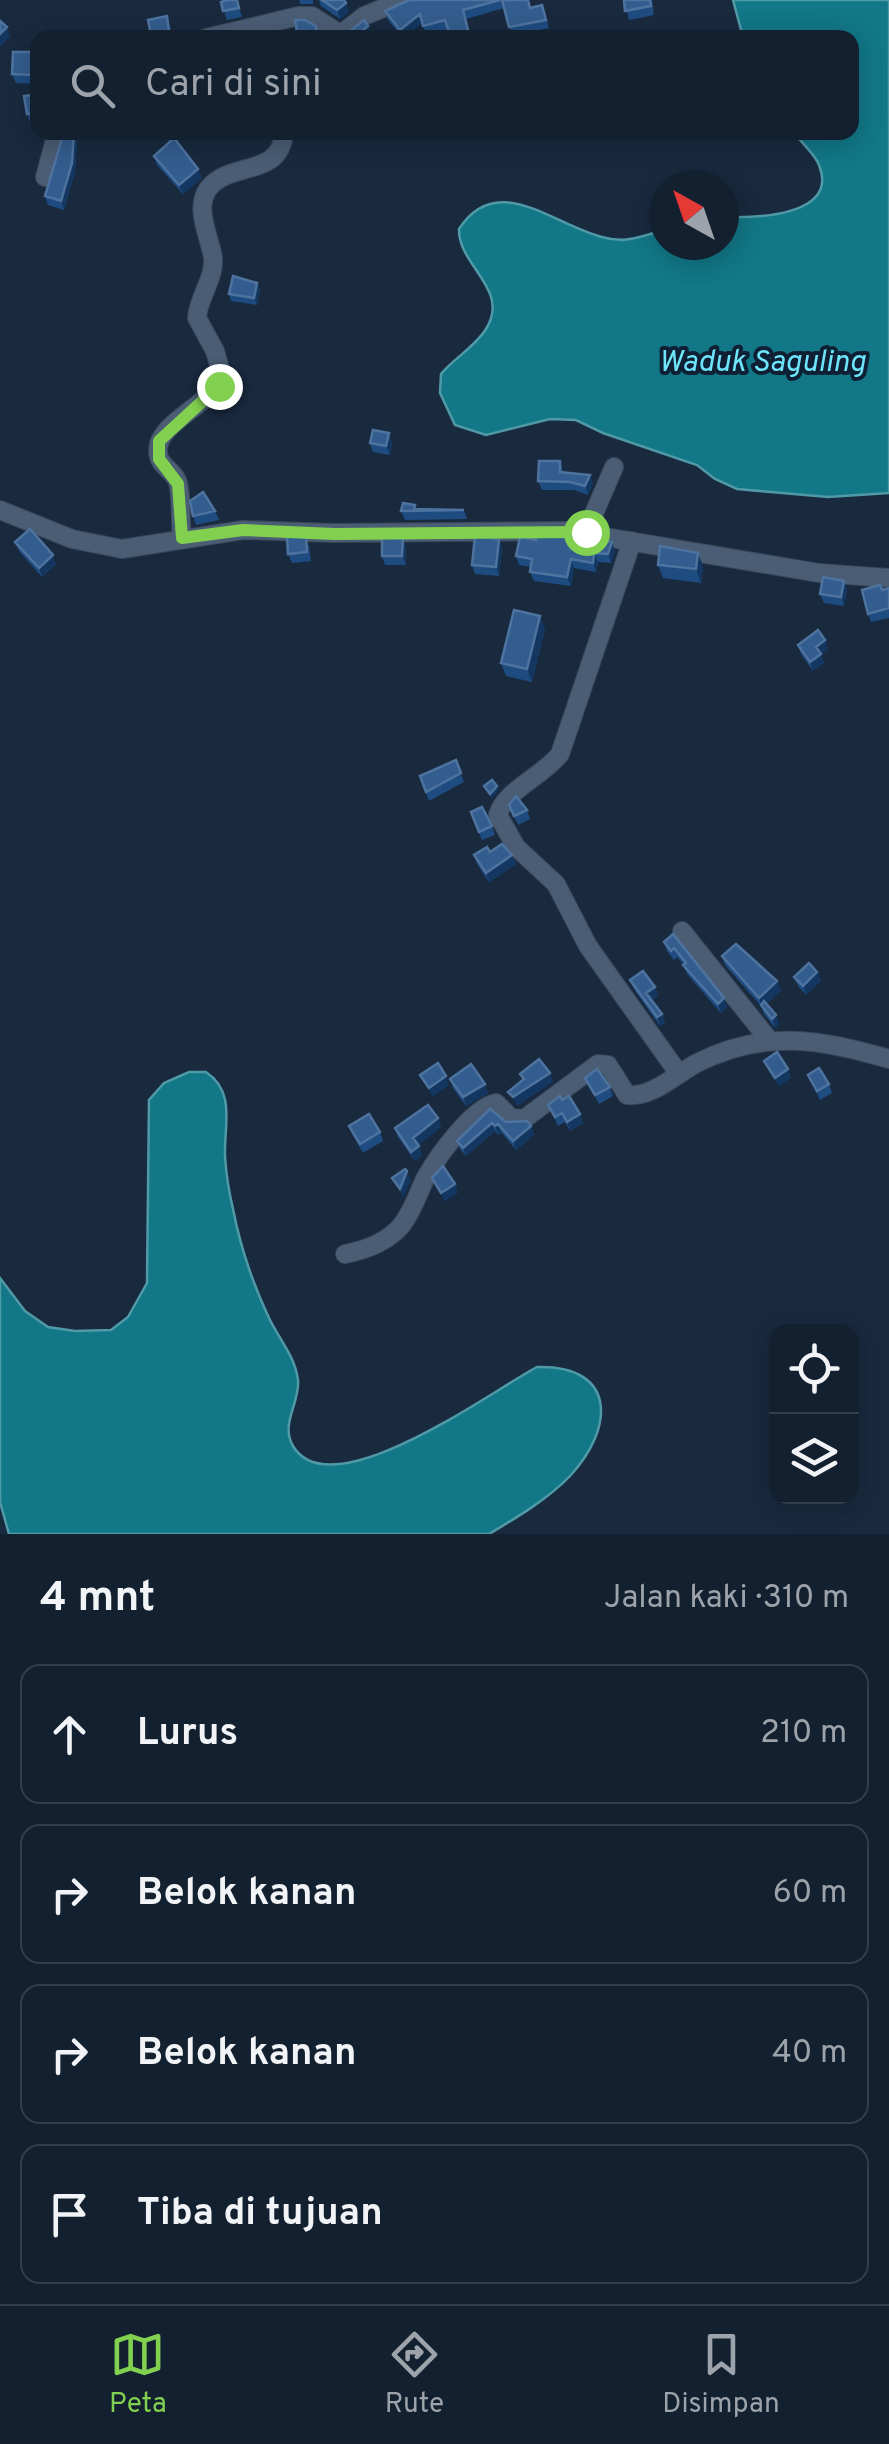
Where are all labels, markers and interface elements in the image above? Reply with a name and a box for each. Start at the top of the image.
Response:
search box [30,30,859,140]
icon: search [65,58,120,113]
text: Cari di sini [145,61,322,110]
north arrow [649,170,739,260]
water label: Waduk Saguling [658,345,866,382]
route end [197,364,243,410]
route start [564,510,610,556]
map controls [769,1324,859,1504]
button: locate [769,1324,859,1414]
button: layers [769,1414,859,1504]
text: 4 mnt [40,1573,155,1626]
text: Jalan kaki · 310 m [604,1579,849,1619]
icon: ahead [42,1707,97,1762]
text: Lurus [137,1710,238,1759]
text: 210 m [760,1714,847,1754]
icon: right [42,1867,97,1922]
text: Belok kanan [137,1870,356,1919]
text: 60 m [773,1874,847,1914]
icon: right [42,2027,97,2082]
text: Belok kanan [137,2030,356,2079]
text: 40 m [772,2034,847,2074]
icon: arrive [42,2187,97,2242]
text: Tiba di tujuan [137,2190,383,2239]
tab: Peta [109,2327,167,2423]
tab: Rute [385,2327,444,2423]
tab: Disimpan [662,2327,780,2423]

